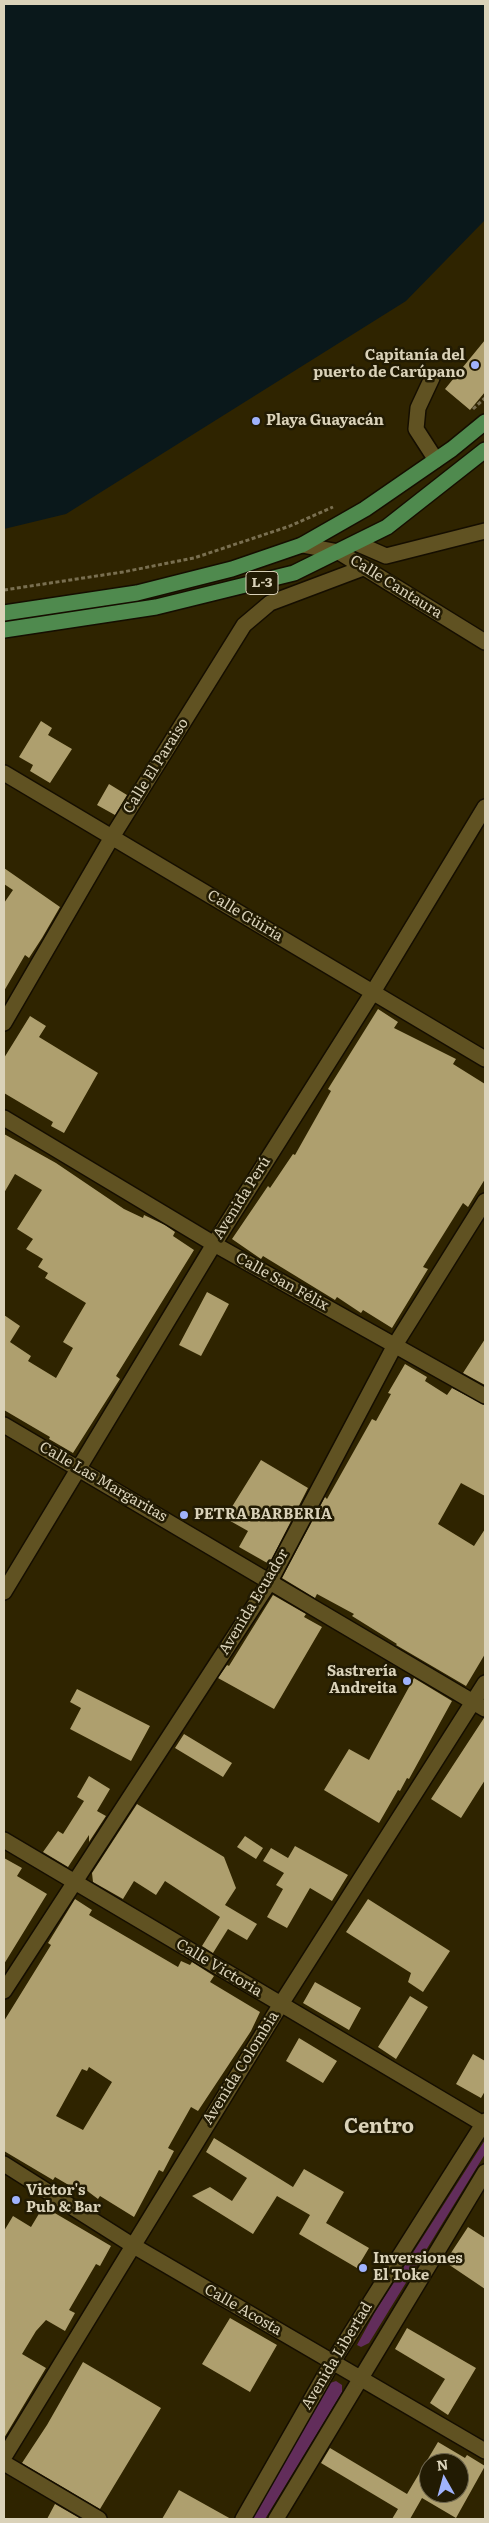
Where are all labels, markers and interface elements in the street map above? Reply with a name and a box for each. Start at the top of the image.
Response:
place label: Capitanía del puerto de Carúpano [313,347,465,382]
marker: Capitanía del puerto de Carúpano [469,359,481,371]
place label: Playa Guayacán [266,412,384,430]
marker: Playa Guayacán [250,415,262,427]
street label: Calle Cantaura [347,552,445,622]
road number: L-3 [246,572,278,594]
street label: Calle El Paraiso [119,715,193,817]
street label: Calle Güiria [204,886,286,946]
street label: Avenida Perú [209,1153,275,1243]
street label: Calle San Félix [232,1249,332,1315]
street label: Calle Las Margaritas [36,1438,170,1526]
place label: PETRA BARBERIA [194,1506,332,1524]
marker: PETRA BARBERIA [178,1509,190,1521]
street label: Avenida Ecuador [215,1546,293,1658]
place label: Sastrería Andreita [327,1663,397,1698]
marker: Sastrería Andreita [401,1675,413,1687]
street label: Calle Victoria [173,1935,265,2001]
street label: Avenida Colombia [199,2008,283,2128]
district label: Centro [344,2115,414,2139]
place label: Victor's Pub & Bar [26,2182,101,2217]
marker: Victor's Pub & Bar [10,2194,22,2206]
place label: Inversiones El Toke [373,2250,463,2285]
marker: Inversiones El Toke [357,2262,369,2274]
street label: Calle Acosta [201,2281,285,2339]
street label: Avenida Libertad [298,2299,376,2413]
north arrow [419,2453,469,2503]
text: N [435,2453,449,2475]

